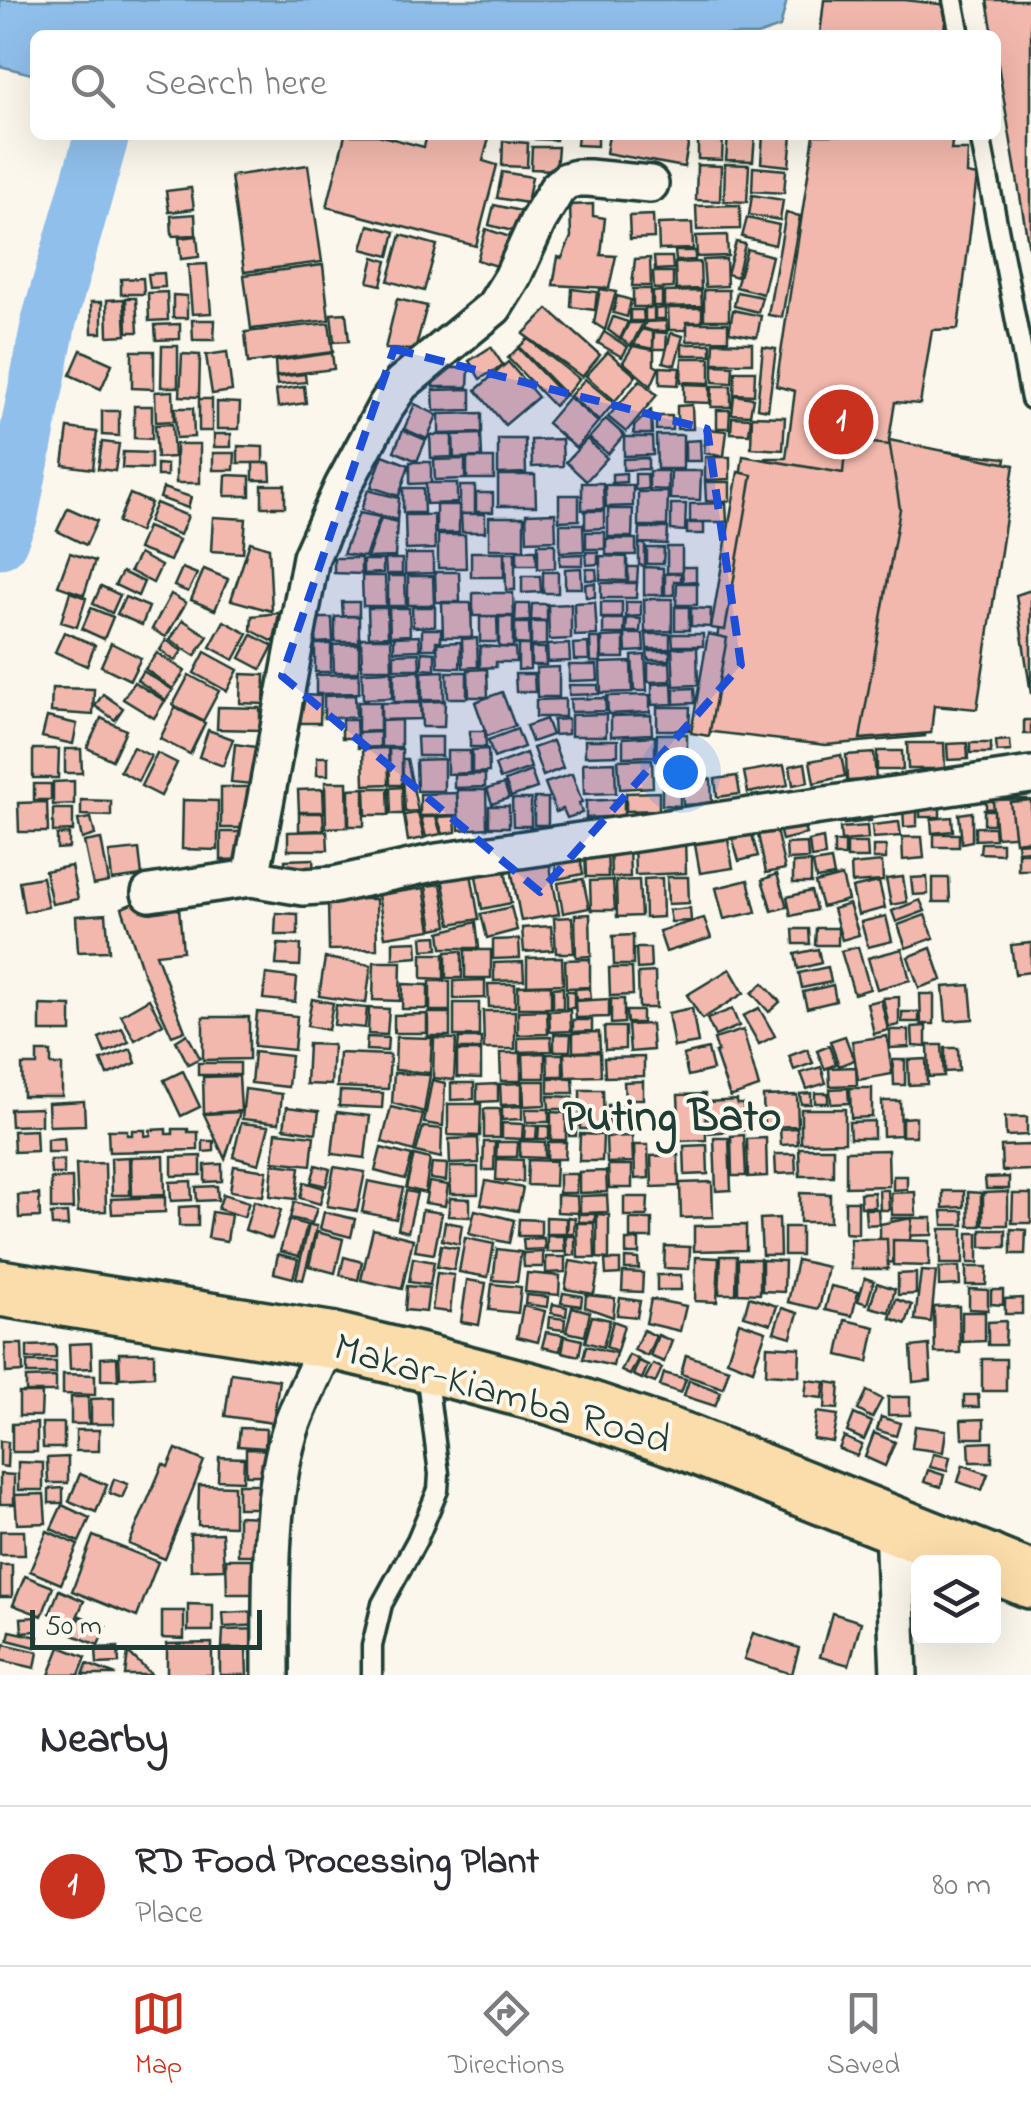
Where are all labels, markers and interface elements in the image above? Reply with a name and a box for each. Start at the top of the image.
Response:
search box [30,30,1001,140]
text: Search here [145,57,327,113]
icon: search [65,58,120,113]
pin: 1 [808,384,874,460]
your location [655,747,706,798]
district label: Puting Bato [563,1086,781,1154]
street label: Makar-Kiamba Road [326,1318,677,1473]
map controls [911,1555,1001,1645]
button: layers [911,1555,1001,1645]
scale bar [30,1605,262,1650]
text: 50 m [45,1607,102,1648]
text: Nearby [40,1710,168,1771]
text: RD Food Processing Plant [135,1835,539,1891]
text: 1 [67,1863,78,1910]
text: 80 m [932,1863,991,1910]
text: Place [135,1891,203,1938]
tab: Map [131,1986,186,2087]
tab: Directions [448,1986,565,2087]
tab: Saved [827,1986,900,2087]

